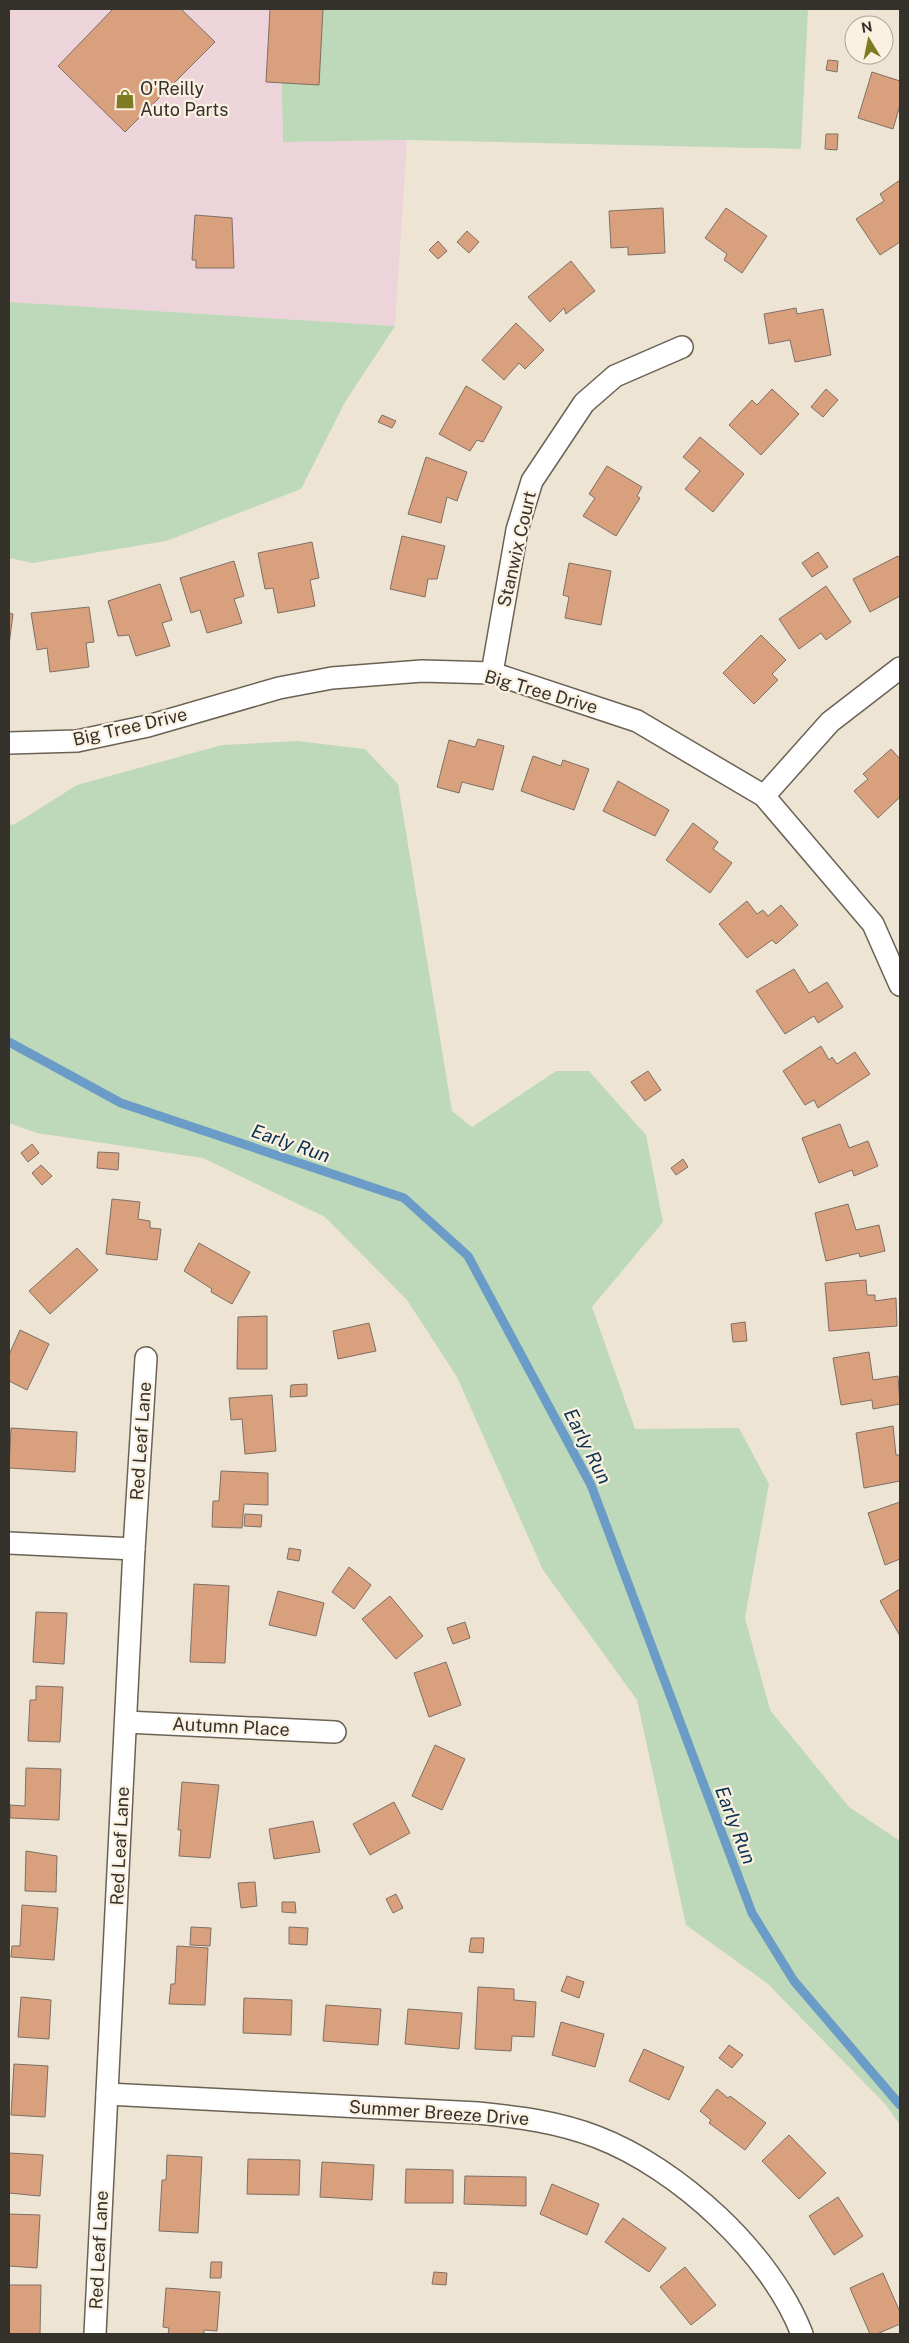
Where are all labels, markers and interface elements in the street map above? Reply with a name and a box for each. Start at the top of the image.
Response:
north arrow [844,15,894,65]
text: N [860,18,874,36]
place label: O'Reilly Auto Parts [140,78,228,120]
shop icon: O'Reilly Auto Parts [114,88,136,110]
street label: Stanwix Court [493,489,540,609]
street label: Big Tree Drive [482,665,600,718]
street label: Big Tree Drive [71,703,189,750]
water label: Early Run [249,1119,333,1167]
street label: Red Leaf Lane [126,1381,155,1501]
water label: Early Run [560,1405,616,1487]
street label: Autumn Place [172,1713,290,1740]
water label: Early Run [711,1783,761,1867]
street label: Red Leaf Lane [106,1786,133,1906]
street label: Summer Breeze Drive [348,2096,530,2129]
street label: Red Leaf Lane [85,2190,112,2310]

